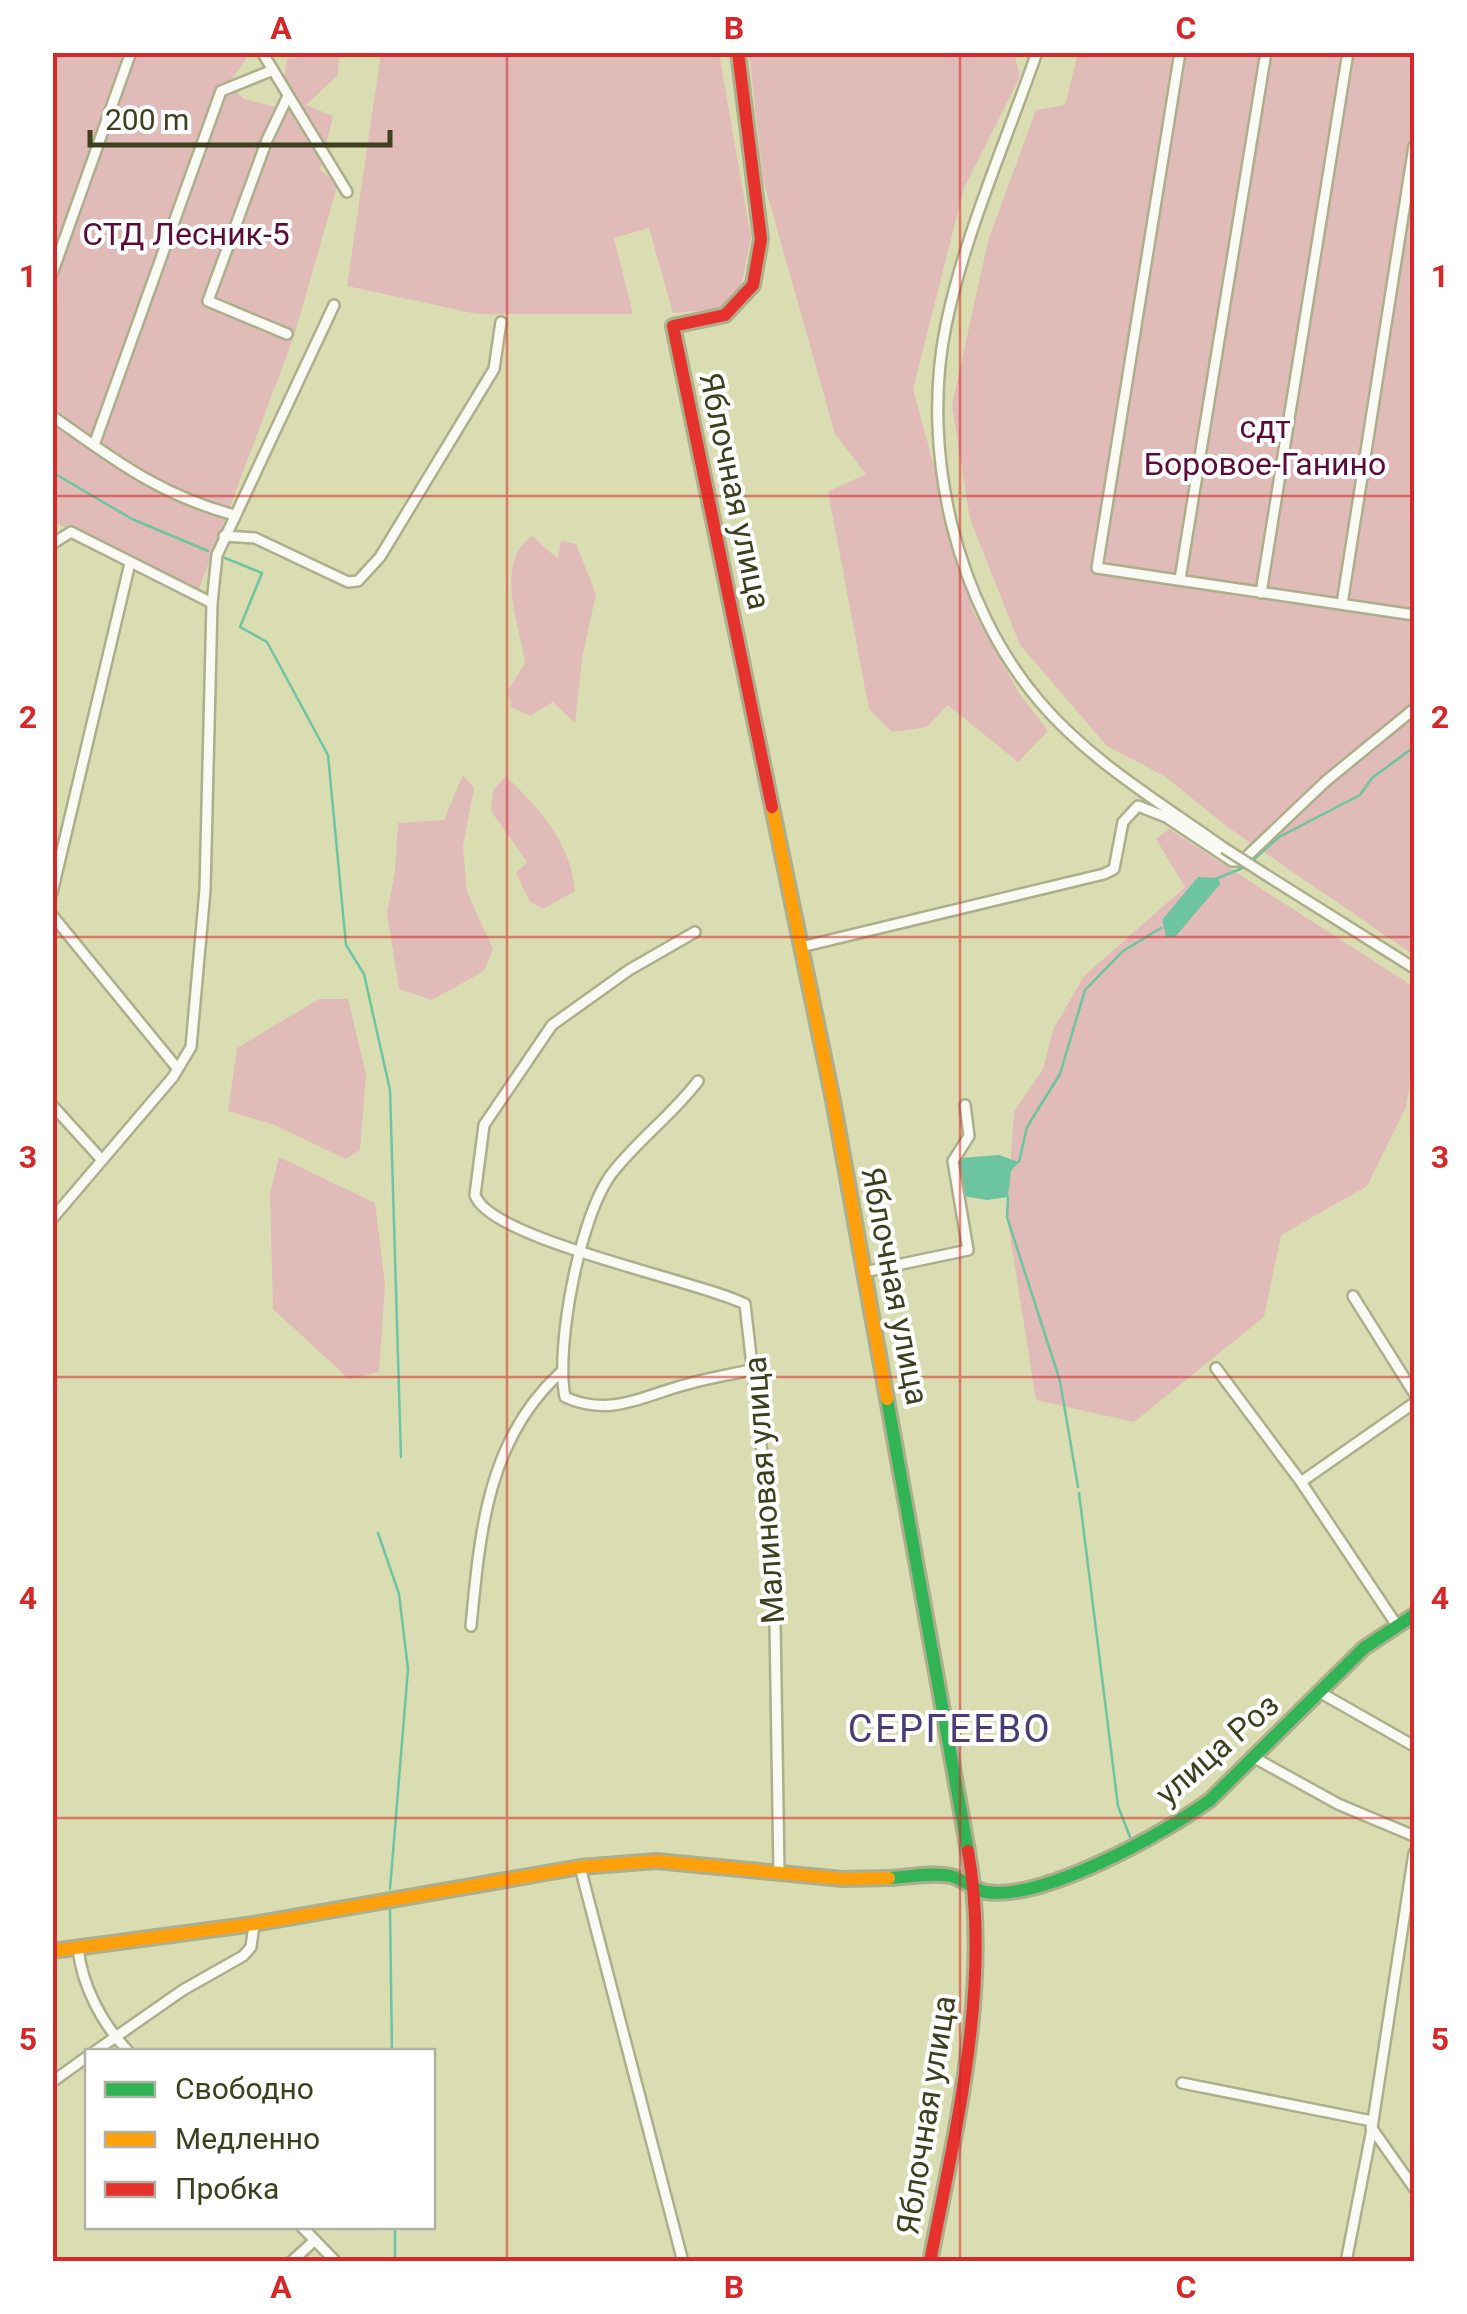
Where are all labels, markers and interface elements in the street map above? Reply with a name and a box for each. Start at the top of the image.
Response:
text: A [270,9,292,47]
text: B [724,9,744,47]
text: C [1176,9,1196,47]
scale bar [90,85,390,147]
text: 200 m [105,102,189,137]
park label: СТД Лесник-5 [82,215,290,253]
text: 1 [19,257,37,295]
text: 1 [1431,257,1449,295]
street label: Яблочная улица [691,369,779,613]
park label: сдт Боровое-Ганино [1144,408,1386,483]
text: 2 [19,698,37,736]
text: 2 [1431,698,1449,736]
text: 3 [19,1138,37,1176]
text: 3 [1431,1138,1449,1176]
street label: Яблочная улица [853,1164,937,1408]
street label: Малиновая улица [736,1355,792,1625]
text: 4 [19,1579,37,1617]
text: 4 [1431,1579,1449,1617]
street label: улица Роз [1148,1685,1286,1813]
district label: СЕРГЕЕВО [848,1707,1052,1751]
street label: Яблочная улица [888,1993,964,2237]
text: 5 [19,2020,37,2058]
text: 5 [1431,2020,1449,2058]
legend [85,2049,435,2229]
text: Свободно [175,2071,314,2106]
text: Медленно [175,2121,320,2156]
text: Пробка [175,2171,279,2206]
text: A [270,2268,292,2306]
text: B [724,2268,744,2306]
text: C [1176,2268,1196,2306]

